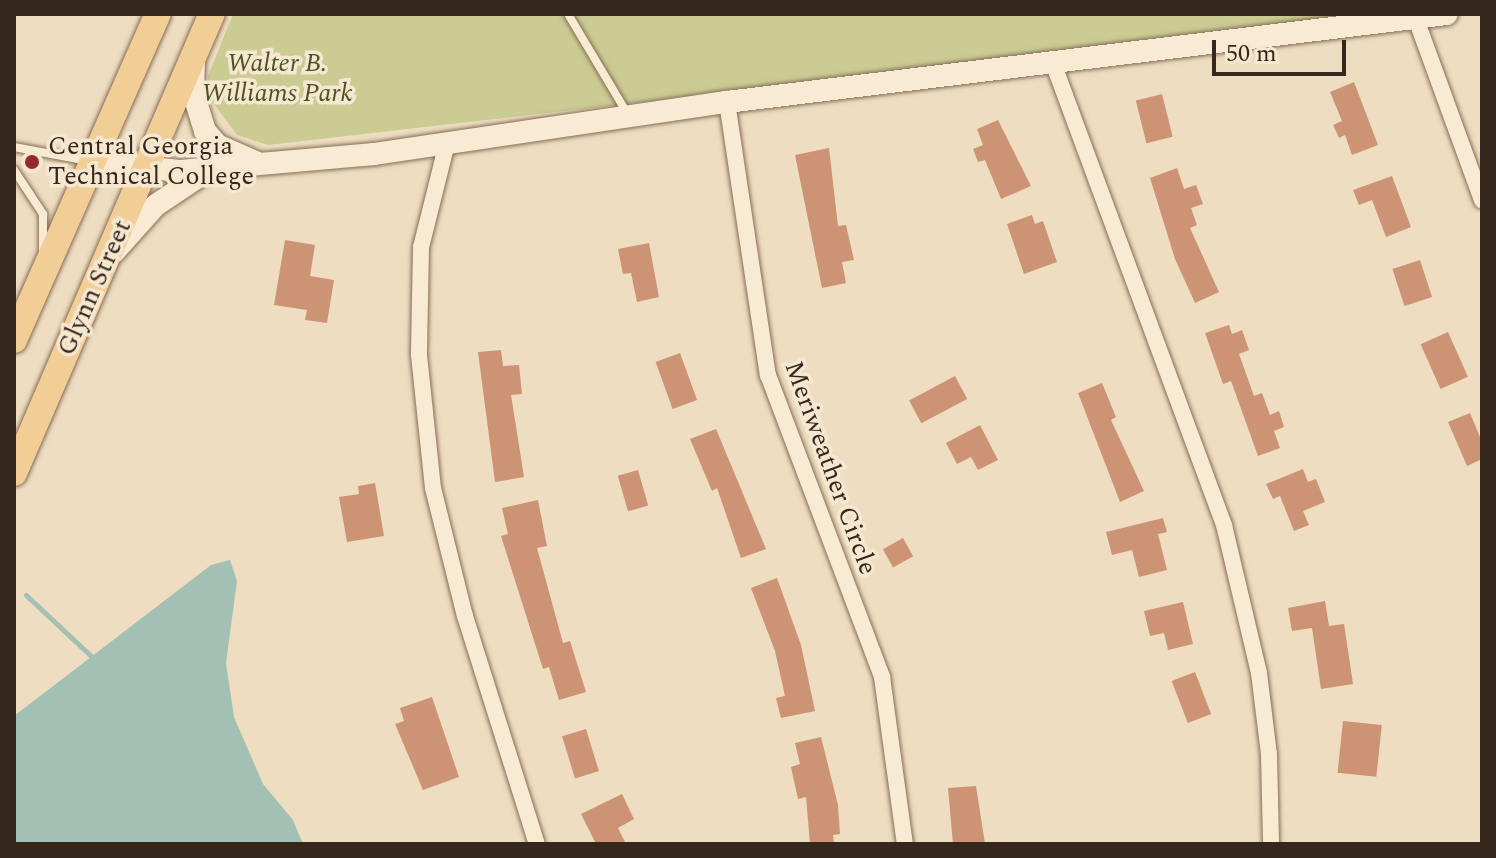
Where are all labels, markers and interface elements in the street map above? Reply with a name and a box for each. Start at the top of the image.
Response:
scale bar [1216,24,1350,74]
text: 50 m [1226,36,1277,72]
park label: Walter B. Williams Park [201,48,353,110]
place label: Central Georgia Technical College [48,131,254,192]
marker: Central Georgia Technical College [23,153,41,171]
street label: Glynn Street [51,215,139,361]
street label: Meriweather Circle [777,357,883,579]

